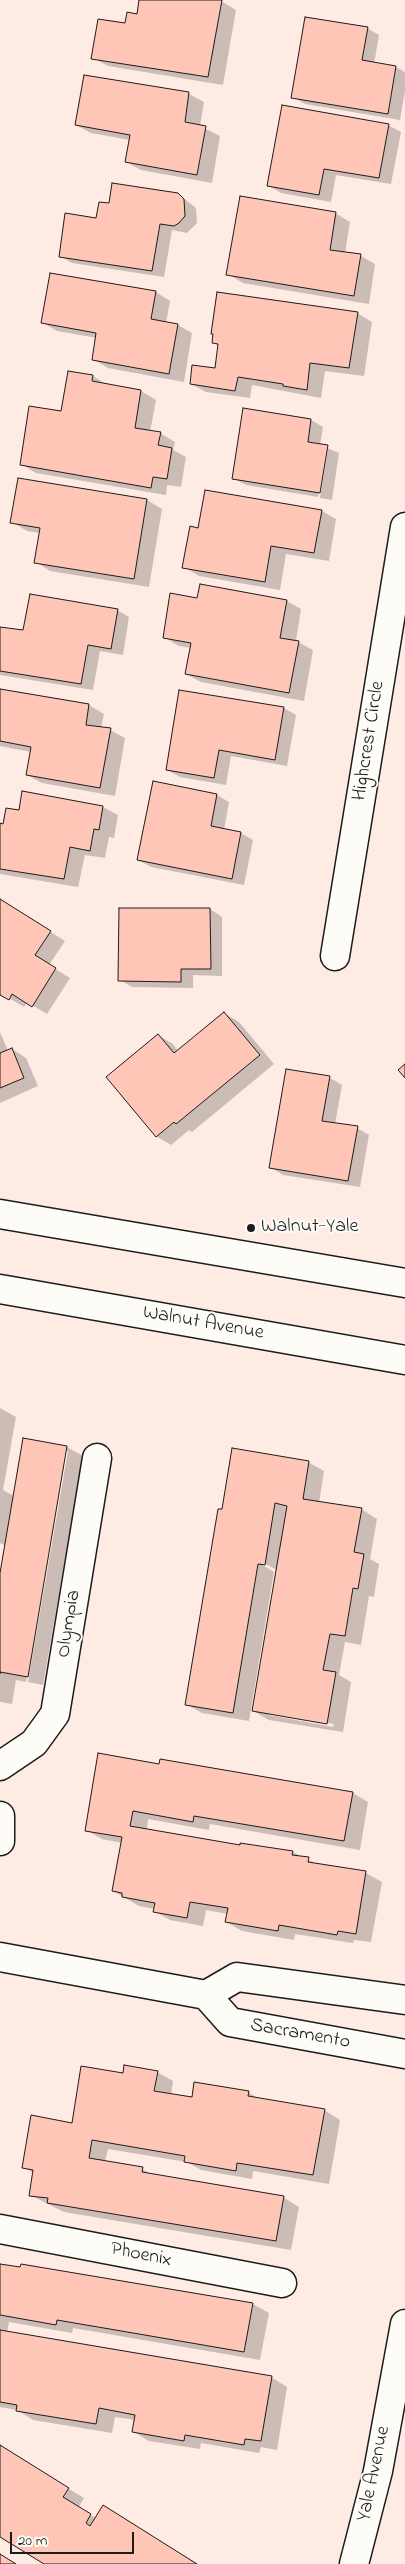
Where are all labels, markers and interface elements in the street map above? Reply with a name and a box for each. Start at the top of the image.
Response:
street label: Highcrest Circle [349,679,391,803]
place label: Walnut-Yale [261,1216,358,1240]
marker: Walnut-Yale [245,1222,257,1234]
street label: Walnut Avenue [141,1302,265,1346]
street label: Olympia [53,1588,87,1660]
street label: Sacramento [248,2014,352,2056]
street label: Phoenix [108,2238,174,2274]
street label: Yale Avenue [353,2424,397,2524]
scale bar [12,2522,136,2554]
text: 20 m [18,2530,47,2552]

